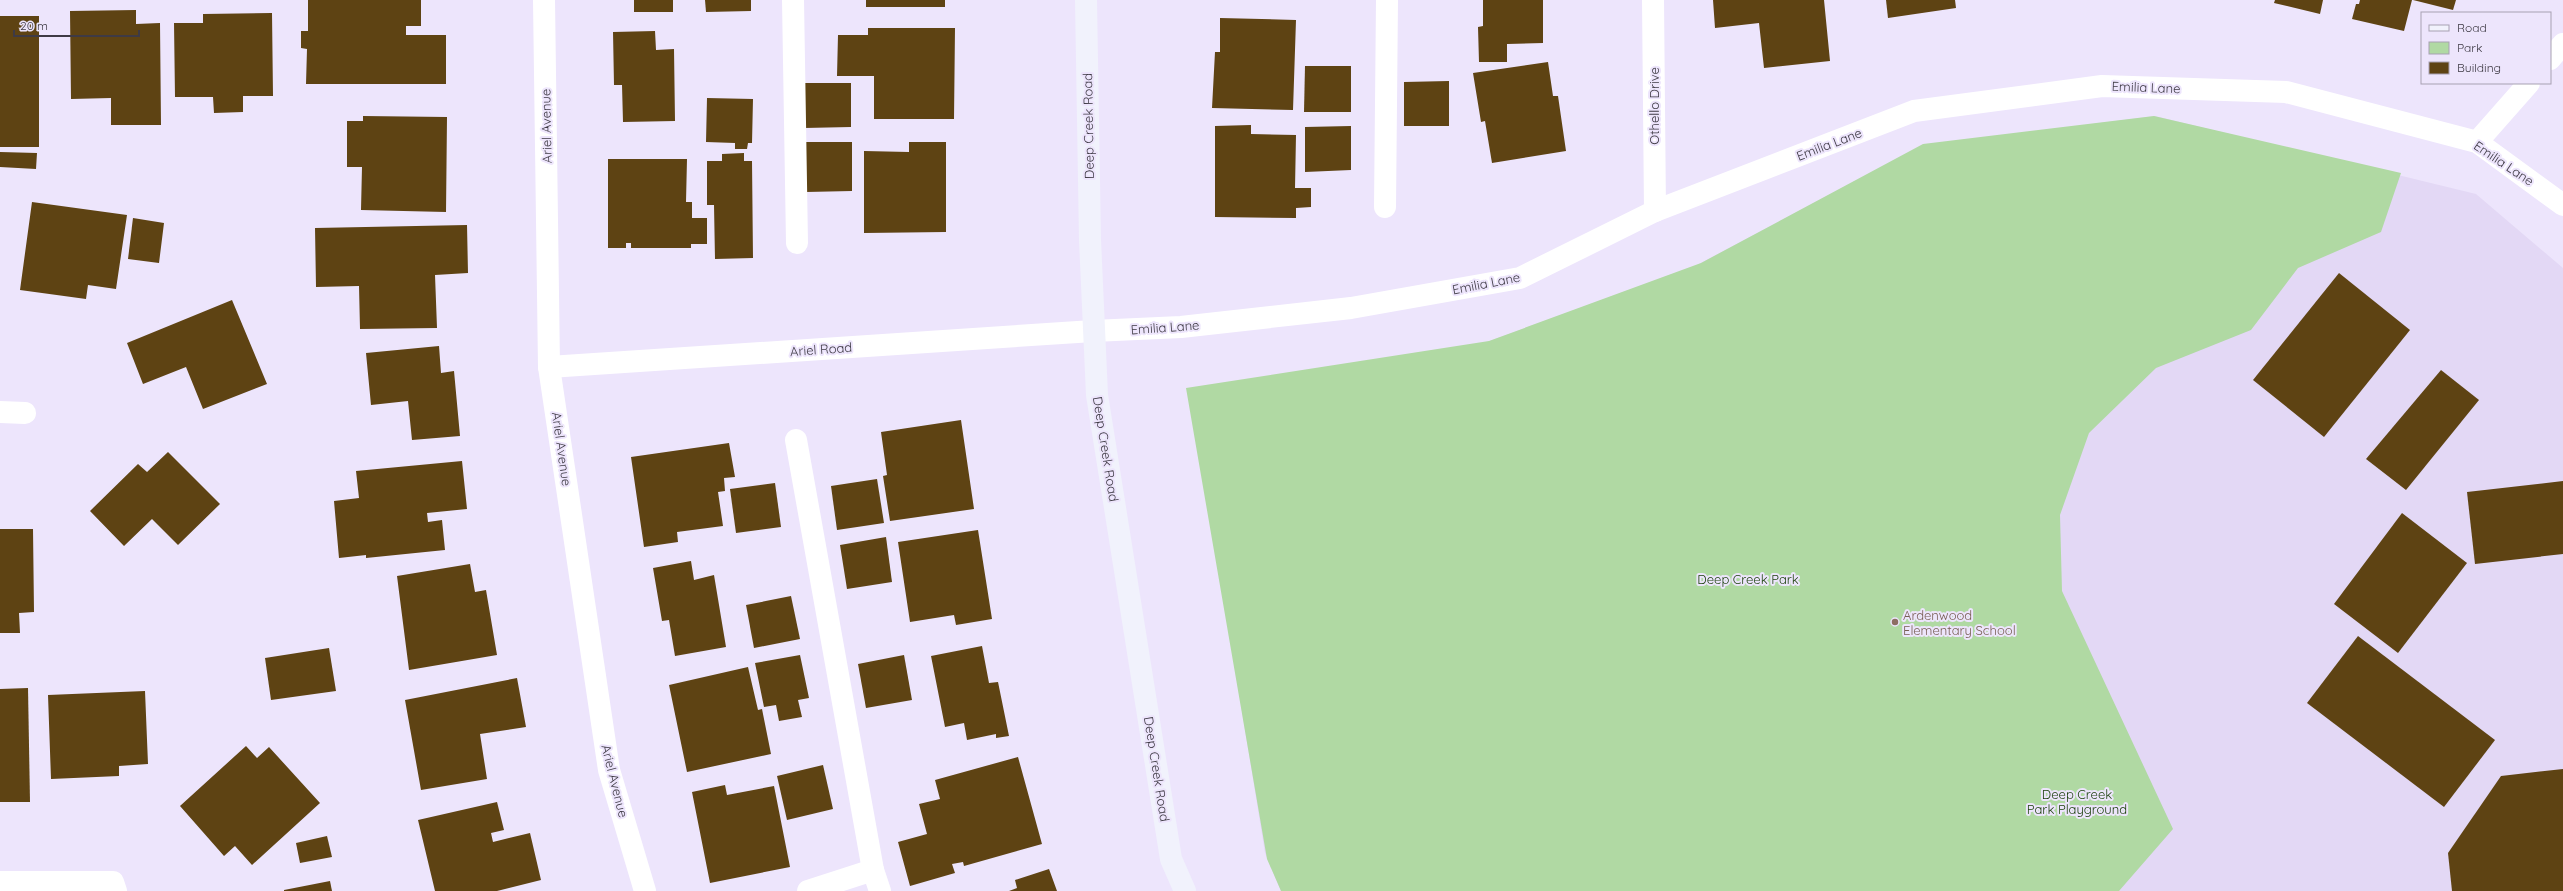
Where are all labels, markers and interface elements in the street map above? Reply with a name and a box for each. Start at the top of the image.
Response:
scale bar [14,12,139,38]
legend [2421,12,2551,84]
text: 20 m [20,18,48,33]
text: Road [2457,20,2487,35]
text: Park [2457,40,2482,55]
text: Building [2457,60,2501,75]
street label: Othello Drive [1646,67,1662,145]
street label: Deep Creek Road [1079,73,1097,179]
street label: Emilia Lane [2111,78,2181,96]
street label: Ariel Avenue [537,89,555,163]
street label: Emilia Lane [1794,124,1864,164]
street label: Emilia Lane [2471,137,2537,189]
street label: Emilia Lane [1451,269,1521,297]
street label: Emilia Lane [1130,317,1200,337]
street label: Ariel Road [789,339,853,359]
street label: Deep Creek Road [1090,395,1122,503]
street label: Ariel Avenue [549,411,575,487]
park label: Deep Creek Park [1697,571,1799,587]
place label: Ardenwood Elementary School [1903,607,2016,638]
marker: Ardenwood Elementary School [1890,617,1900,627]
street label: Deep Creek Road [1141,715,1173,823]
street label: Ariel Avenue [598,743,632,819]
park label: Deep Creek Park Playground [2027,786,2127,817]

